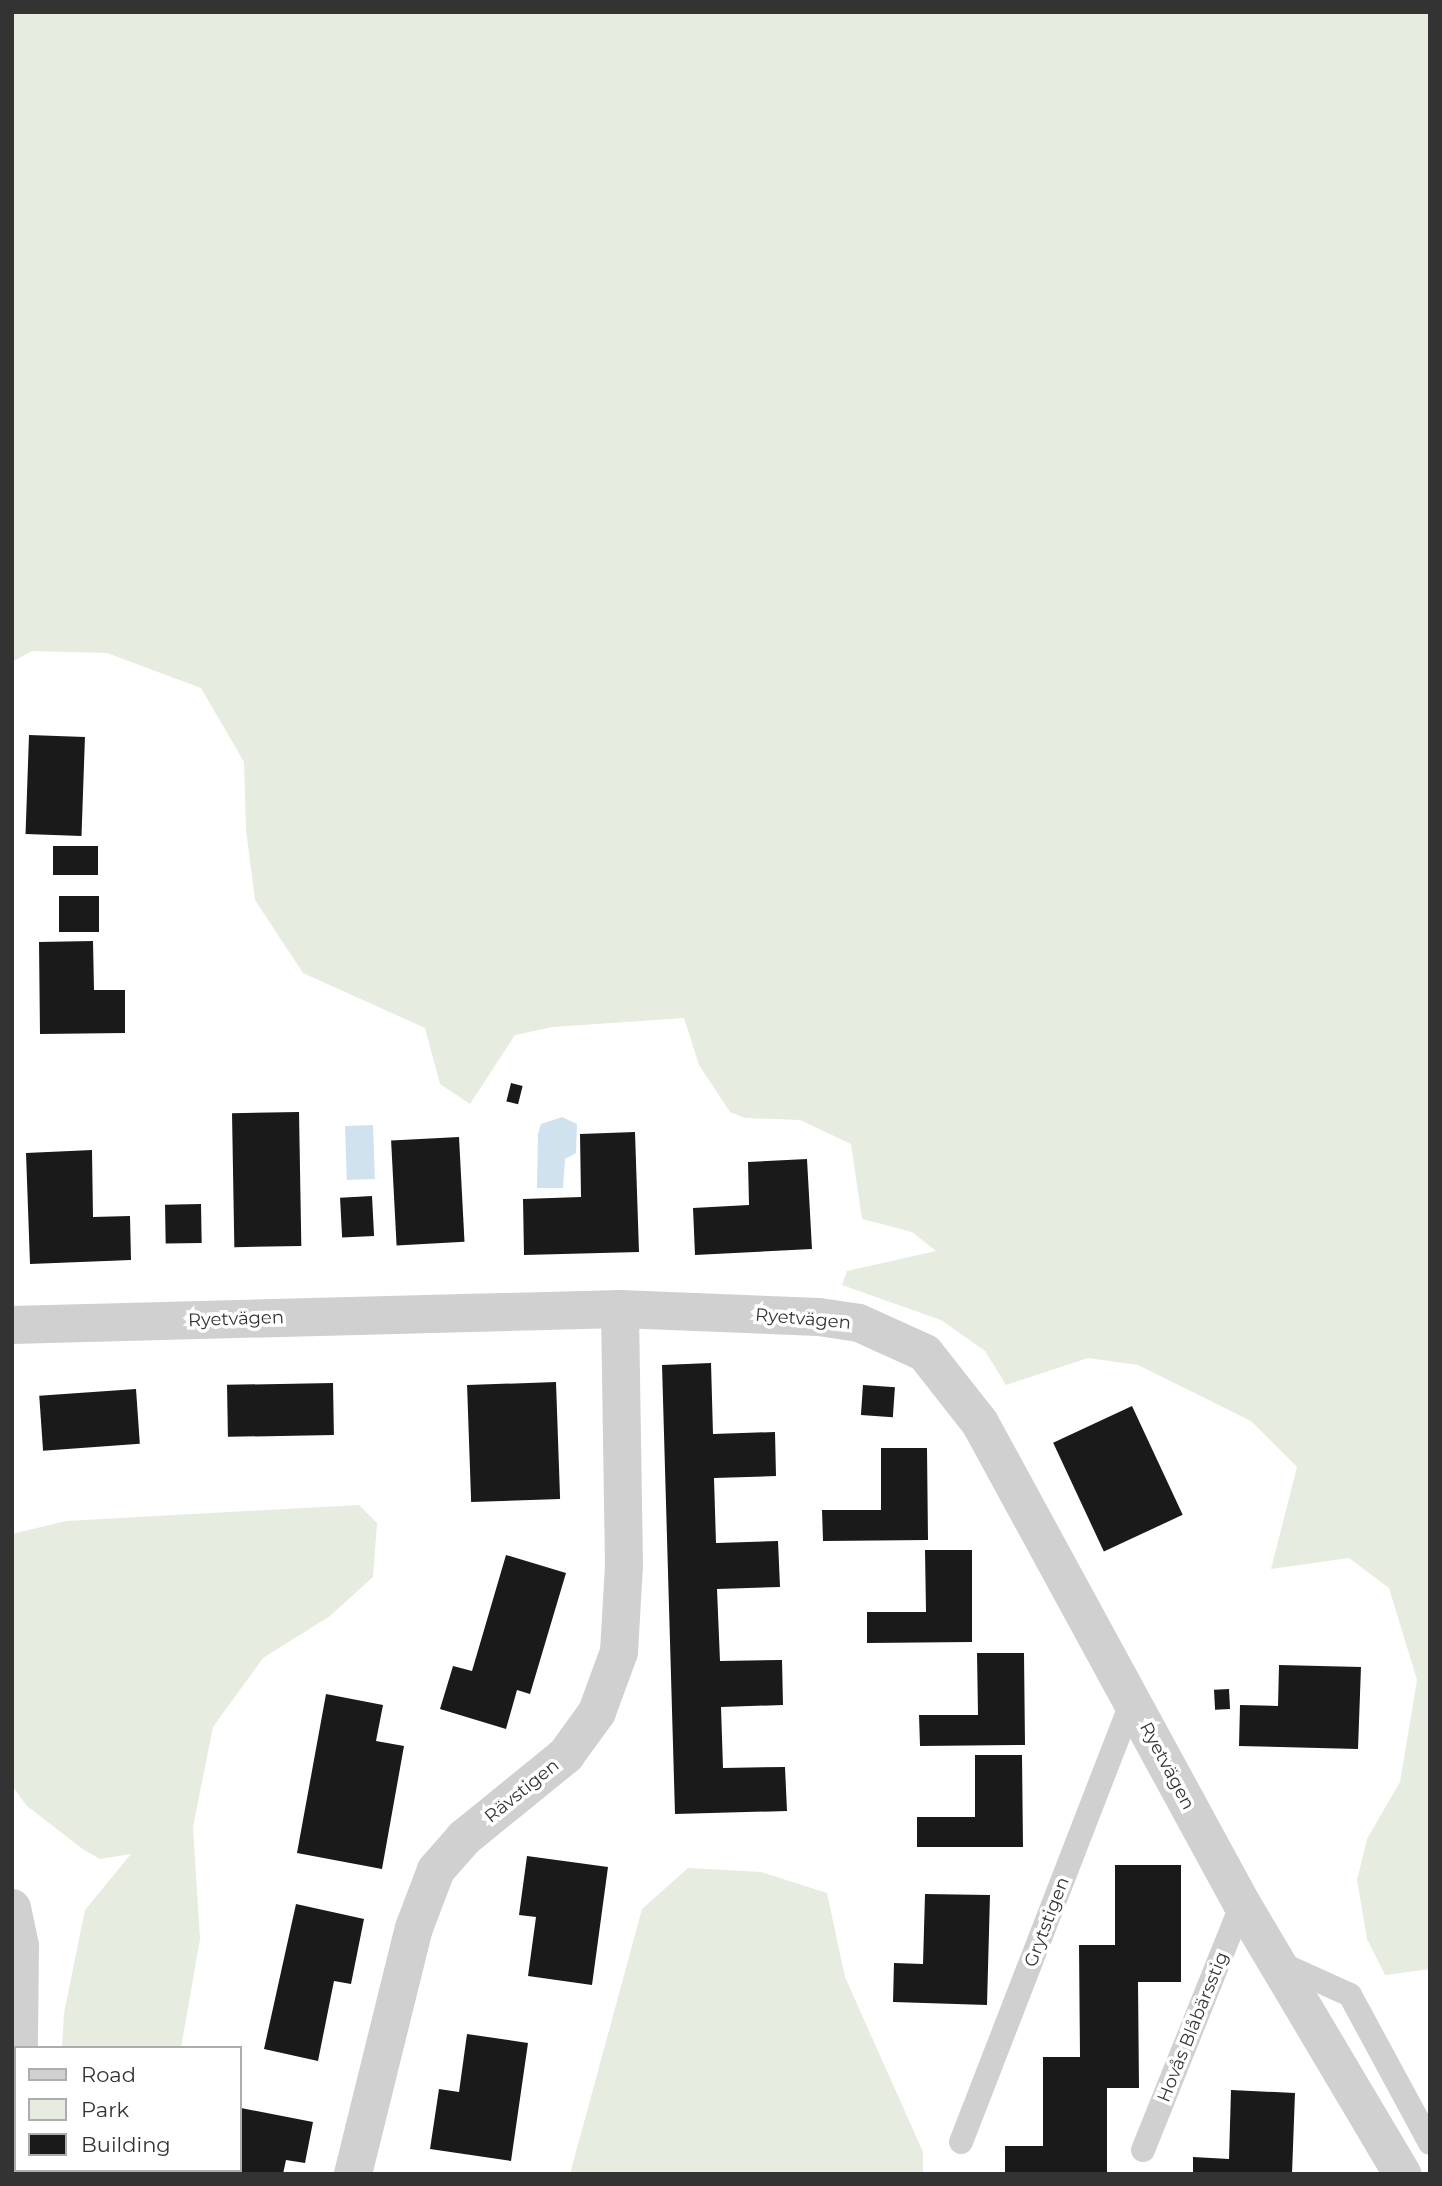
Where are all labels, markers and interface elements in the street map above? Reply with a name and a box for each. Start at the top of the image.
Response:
street label: Ryetvägen [754,1304,852,1334]
street label: Ryetvägen [188,1307,284,1331]
street label: Ryetvägen [1135,1719,1199,1813]
street label: Rävstigen [480,1755,564,1827]
street label: Grytstigen [1020,1874,1074,1970]
street label: Hovås Blåbärsstig [1153,1949,1233,2105]
legend [14,2046,242,2172]
text: Road [81,2062,136,2087]
text: Park [81,2097,129,2122]
text: Building [81,2132,171,2157]

